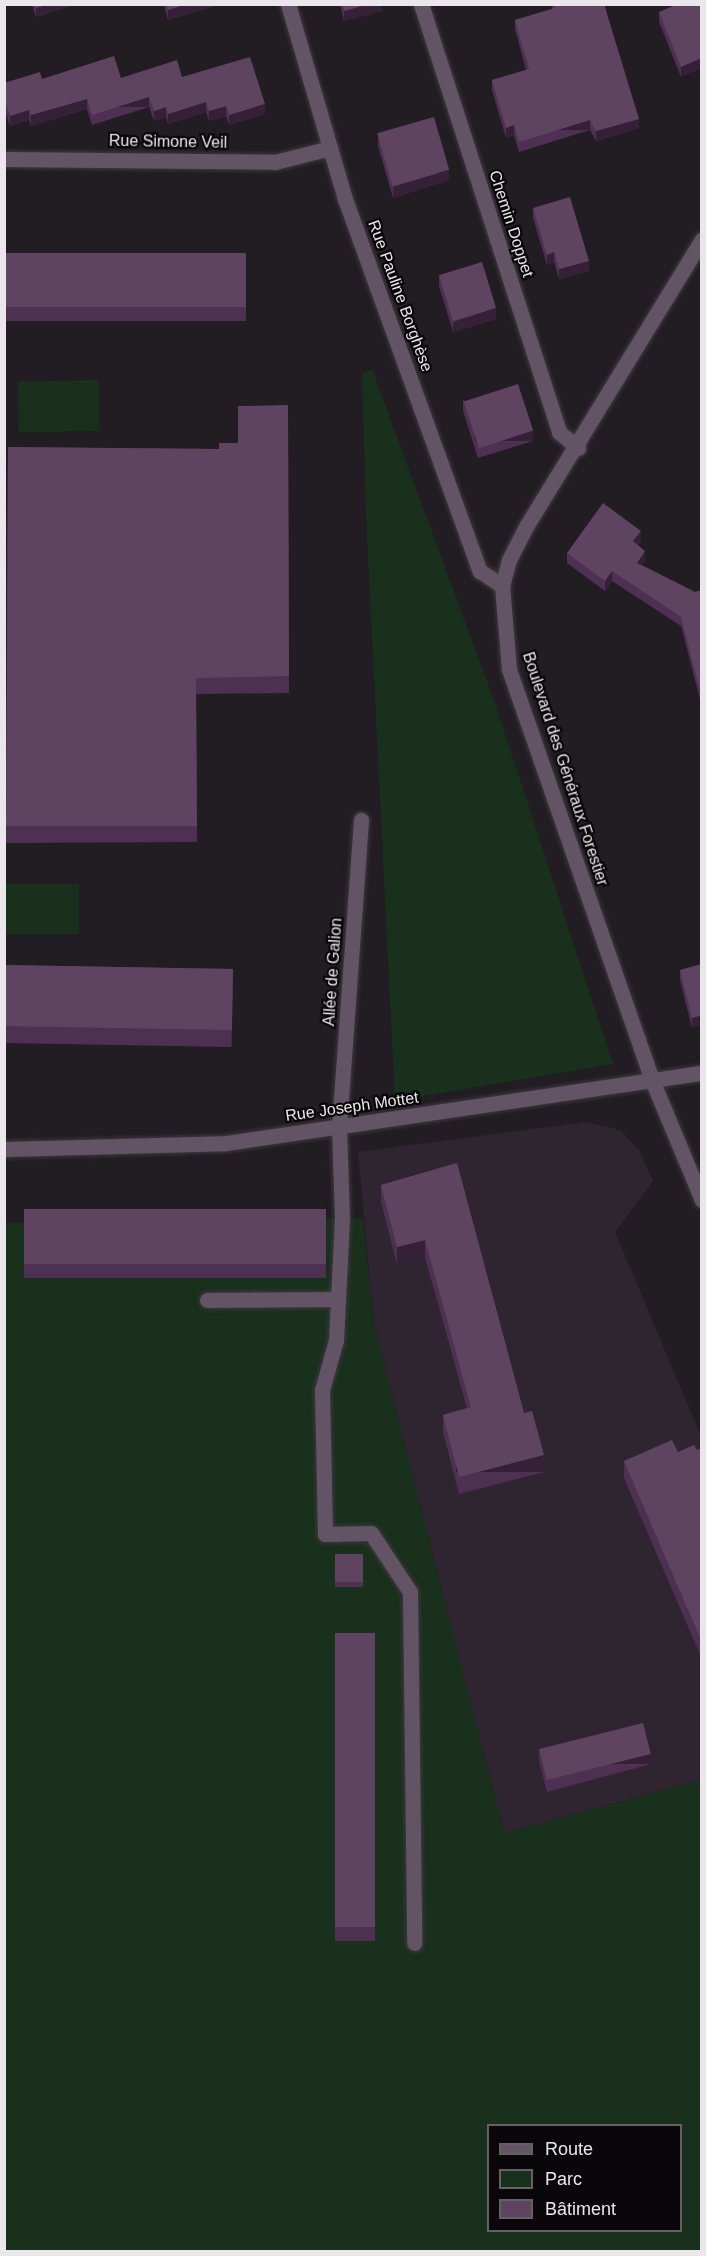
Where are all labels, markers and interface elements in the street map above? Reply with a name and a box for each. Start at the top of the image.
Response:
street label: Rue Simone Veil [109,131,227,153]
street label: Chemin Doppet [485,168,537,280]
street label: Rue Pauline Borghèse [364,217,436,375]
street label: Boulevard des Généraux Forestier [518,650,612,888]
street label: Allée de Galion [320,917,346,1027]
street label: Rue Joseph Mottet [284,1088,420,1126]
legend [487,2124,682,2232]
text: Route [545,2139,593,2159]
text: Parc [545,2169,582,2189]
text: Bâtiment [545,2199,616,2219]

